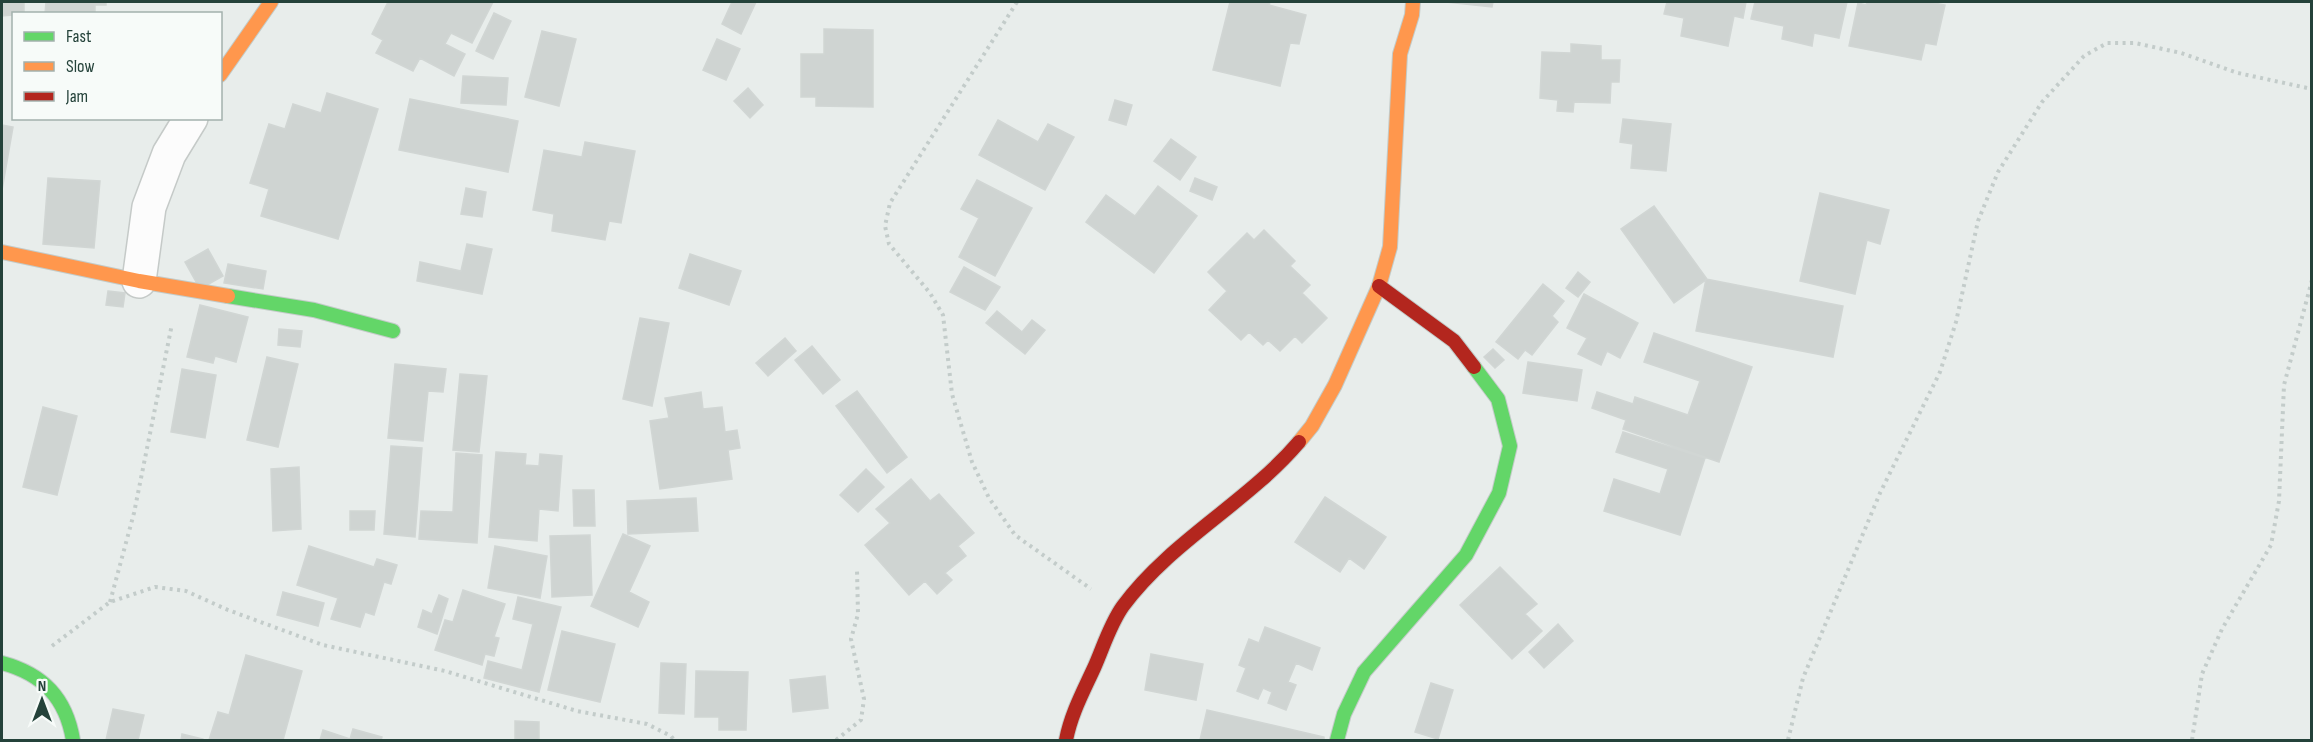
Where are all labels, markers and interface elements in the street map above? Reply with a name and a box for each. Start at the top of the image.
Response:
legend [12,12,222,120]
text: Fast [66,26,92,47]
text: Slow [66,56,95,77]
text: Jam [65,86,88,107]
north arrow [12,670,72,730]
text: N [38,677,46,696]

